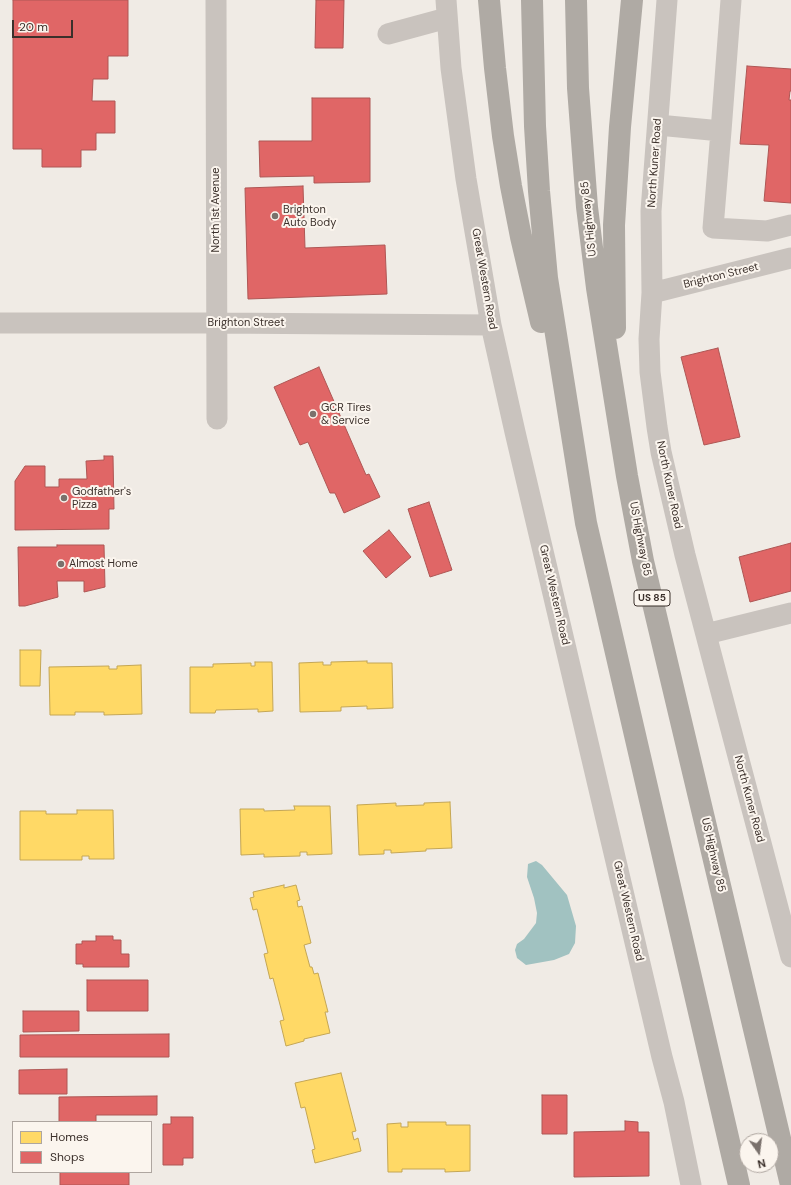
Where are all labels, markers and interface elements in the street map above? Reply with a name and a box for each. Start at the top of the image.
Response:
scale bar [14,12,75,38]
text: 20 m [19,19,48,35]
street label: North Kuner Road [645,118,665,208]
street label: North 1st Avenue [209,167,223,253]
street label: US Highway 85 [578,181,600,257]
place label: Brighton Auto Body [283,203,336,229]
marker: Brighton Auto Body [270,211,280,221]
street label: Great Western Road [469,227,499,331]
street label: Brighton Street [682,260,760,292]
street label: Brighton Street [208,316,284,330]
place label: GCR Tires & Service [321,401,371,427]
marker: GCR Tires & Service [308,409,318,419]
street label: North Kuner Road [653,440,685,530]
place label: Godfather's Pizza [72,485,131,511]
marker: Godfather's Pizza [59,493,69,503]
street label: US Highway 85 [626,501,654,577]
street label: Great Western Road [536,544,572,646]
place label: Almost Home [69,557,138,571]
marker: Almost Home [56,559,66,569]
road number: US 85 [634,590,670,606]
street label: North Kuner Road [731,754,767,844]
street label: US Highway 85 [698,817,728,893]
street label: Great Western Road [610,860,646,962]
legend [12,1121,152,1173]
text: Homes [50,1129,89,1145]
north arrow [739,1133,779,1173]
text: Shops [50,1149,85,1165]
text: N [756,1156,767,1171]

